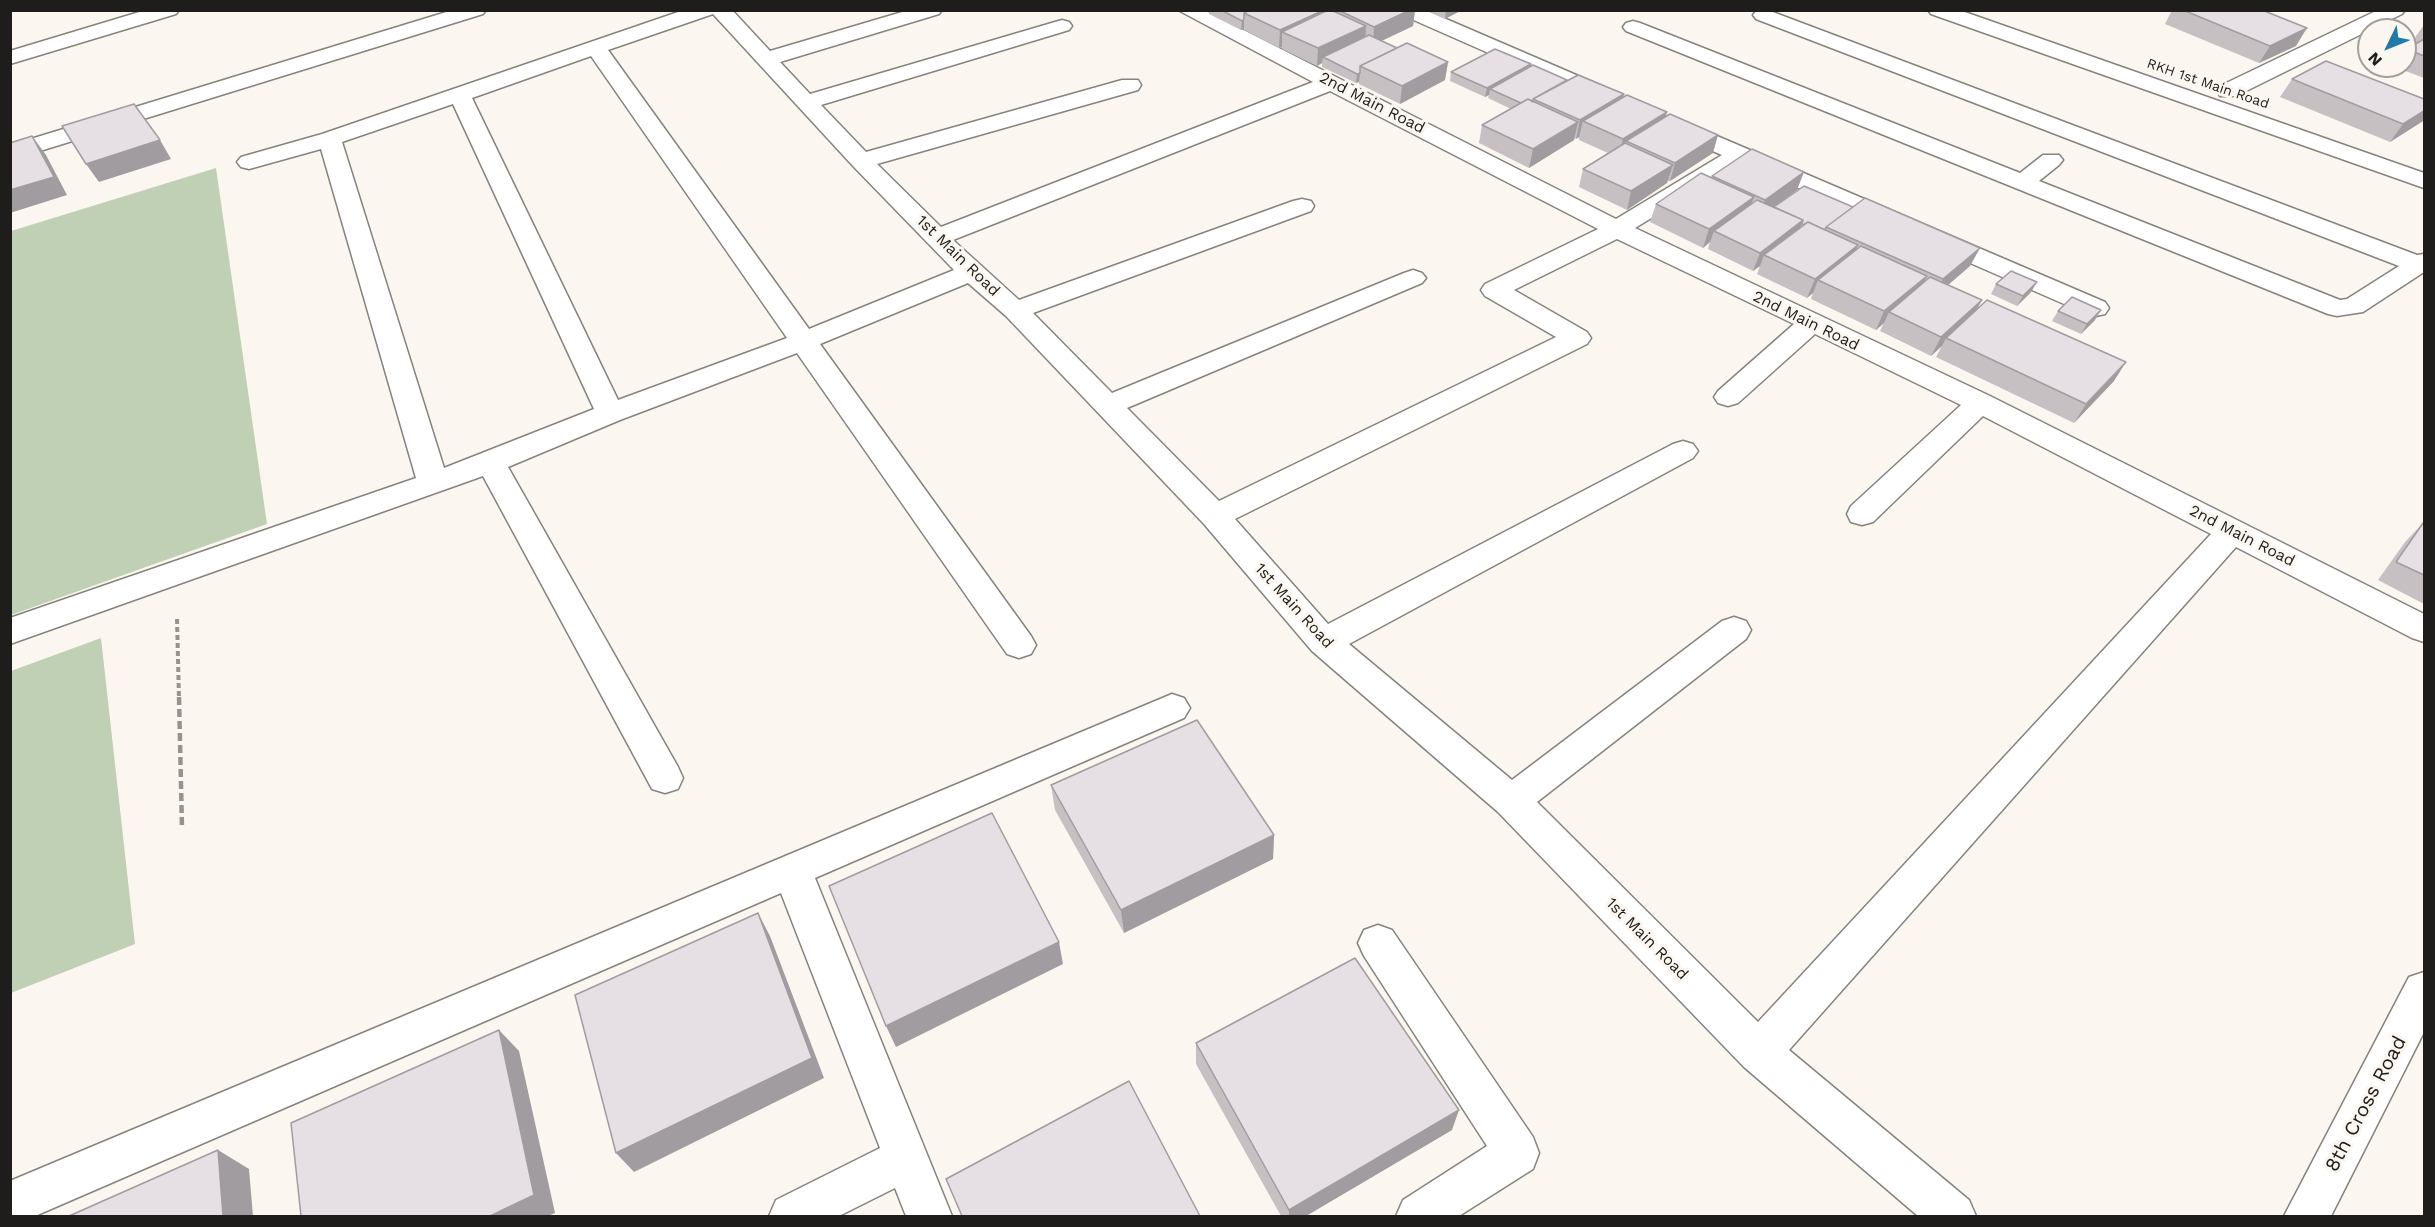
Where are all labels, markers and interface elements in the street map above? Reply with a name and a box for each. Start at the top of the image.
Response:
north arrow [2357,18,2417,78]
text: N [2364,48,2386,70]
street label: RKH 1st Main Road [2145,55,2271,113]
street label: 2nd Main Road [1316,68,1428,138]
street label: 1st Main Road [912,212,1004,300]
street label: 2nd Main Road [1750,287,1862,355]
street label: 2nd Main Road [2186,501,2298,571]
street label: 1st Main Road [1251,559,1337,653]
street label: 1st Main Road [1602,894,1692,984]
street label: 8th Cross Road [2320,1032,2412,1176]

